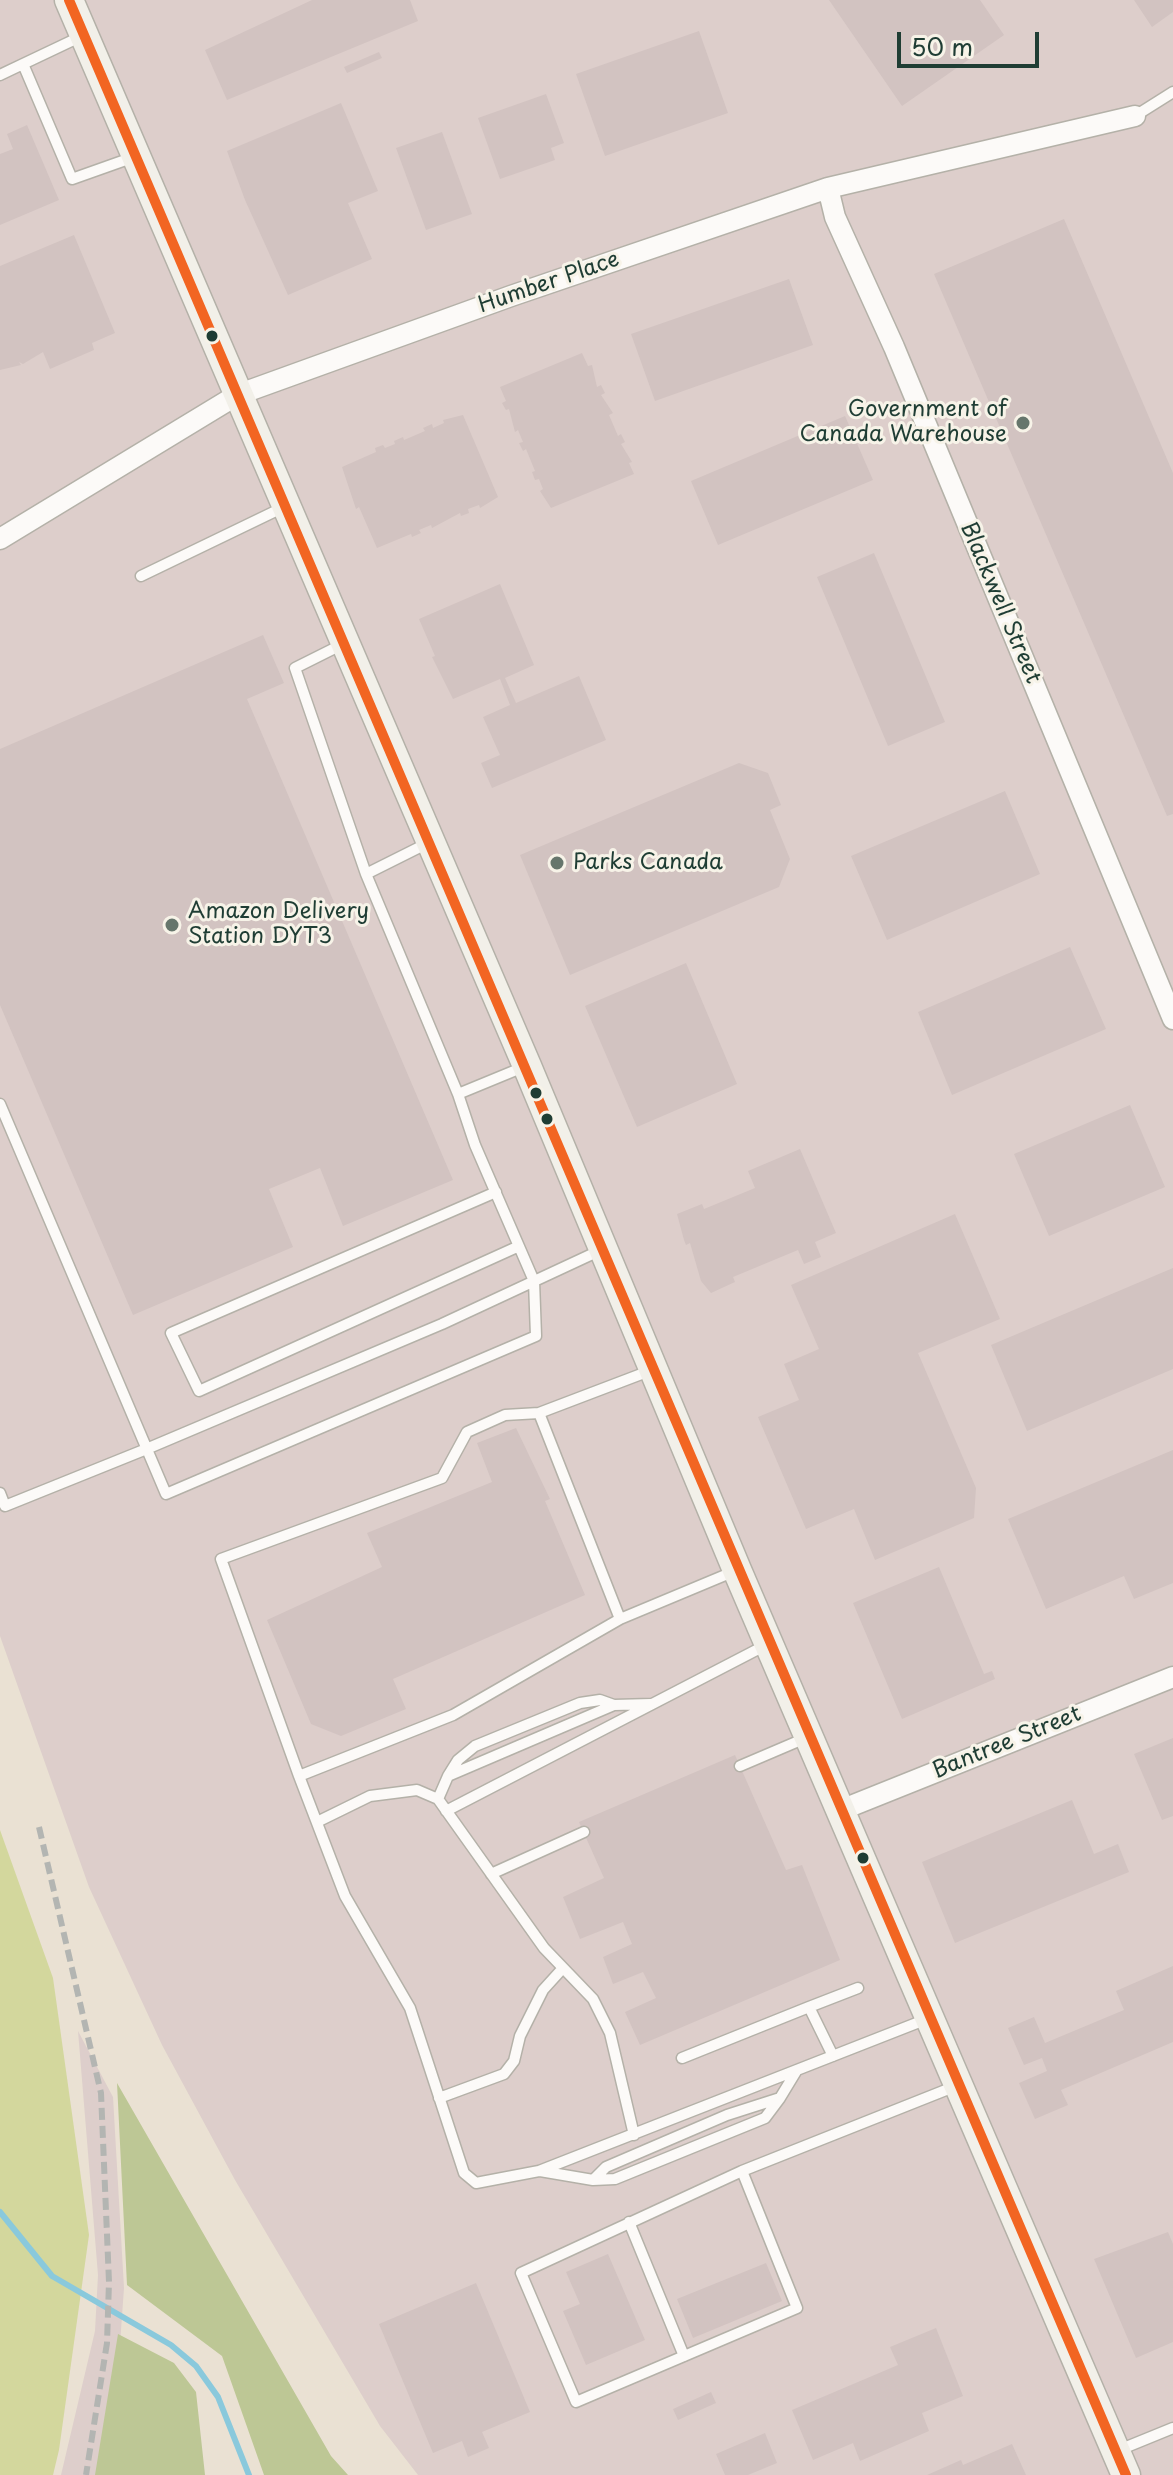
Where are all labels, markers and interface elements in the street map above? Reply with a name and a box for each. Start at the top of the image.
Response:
scale bar [901,16,1043,66]
text: 50 m [911,28,973,64]
street label: Humber Place [475,247,623,319]
unlabelled marker [204,328,220,344]
place label: Government of Canada Warehouse [799,397,1007,448]
marker: Government of Canada Warehouse [1014,414,1032,432]
street label: Blackwell Street [954,518,1046,688]
place label: Parks Canada [573,850,723,876]
marker: Parks Canada [548,854,566,872]
place label: Amazon Delivery Station DYT3 [188,899,369,950]
marker: Amazon Delivery Station DYT3 [163,916,181,934]
unlabelled marker [528,1085,544,1101]
unlabelled marker [539,1111,555,1127]
street label: Bantree Street [929,1701,1085,1785]
unlabelled marker [855,1850,871,1866]

